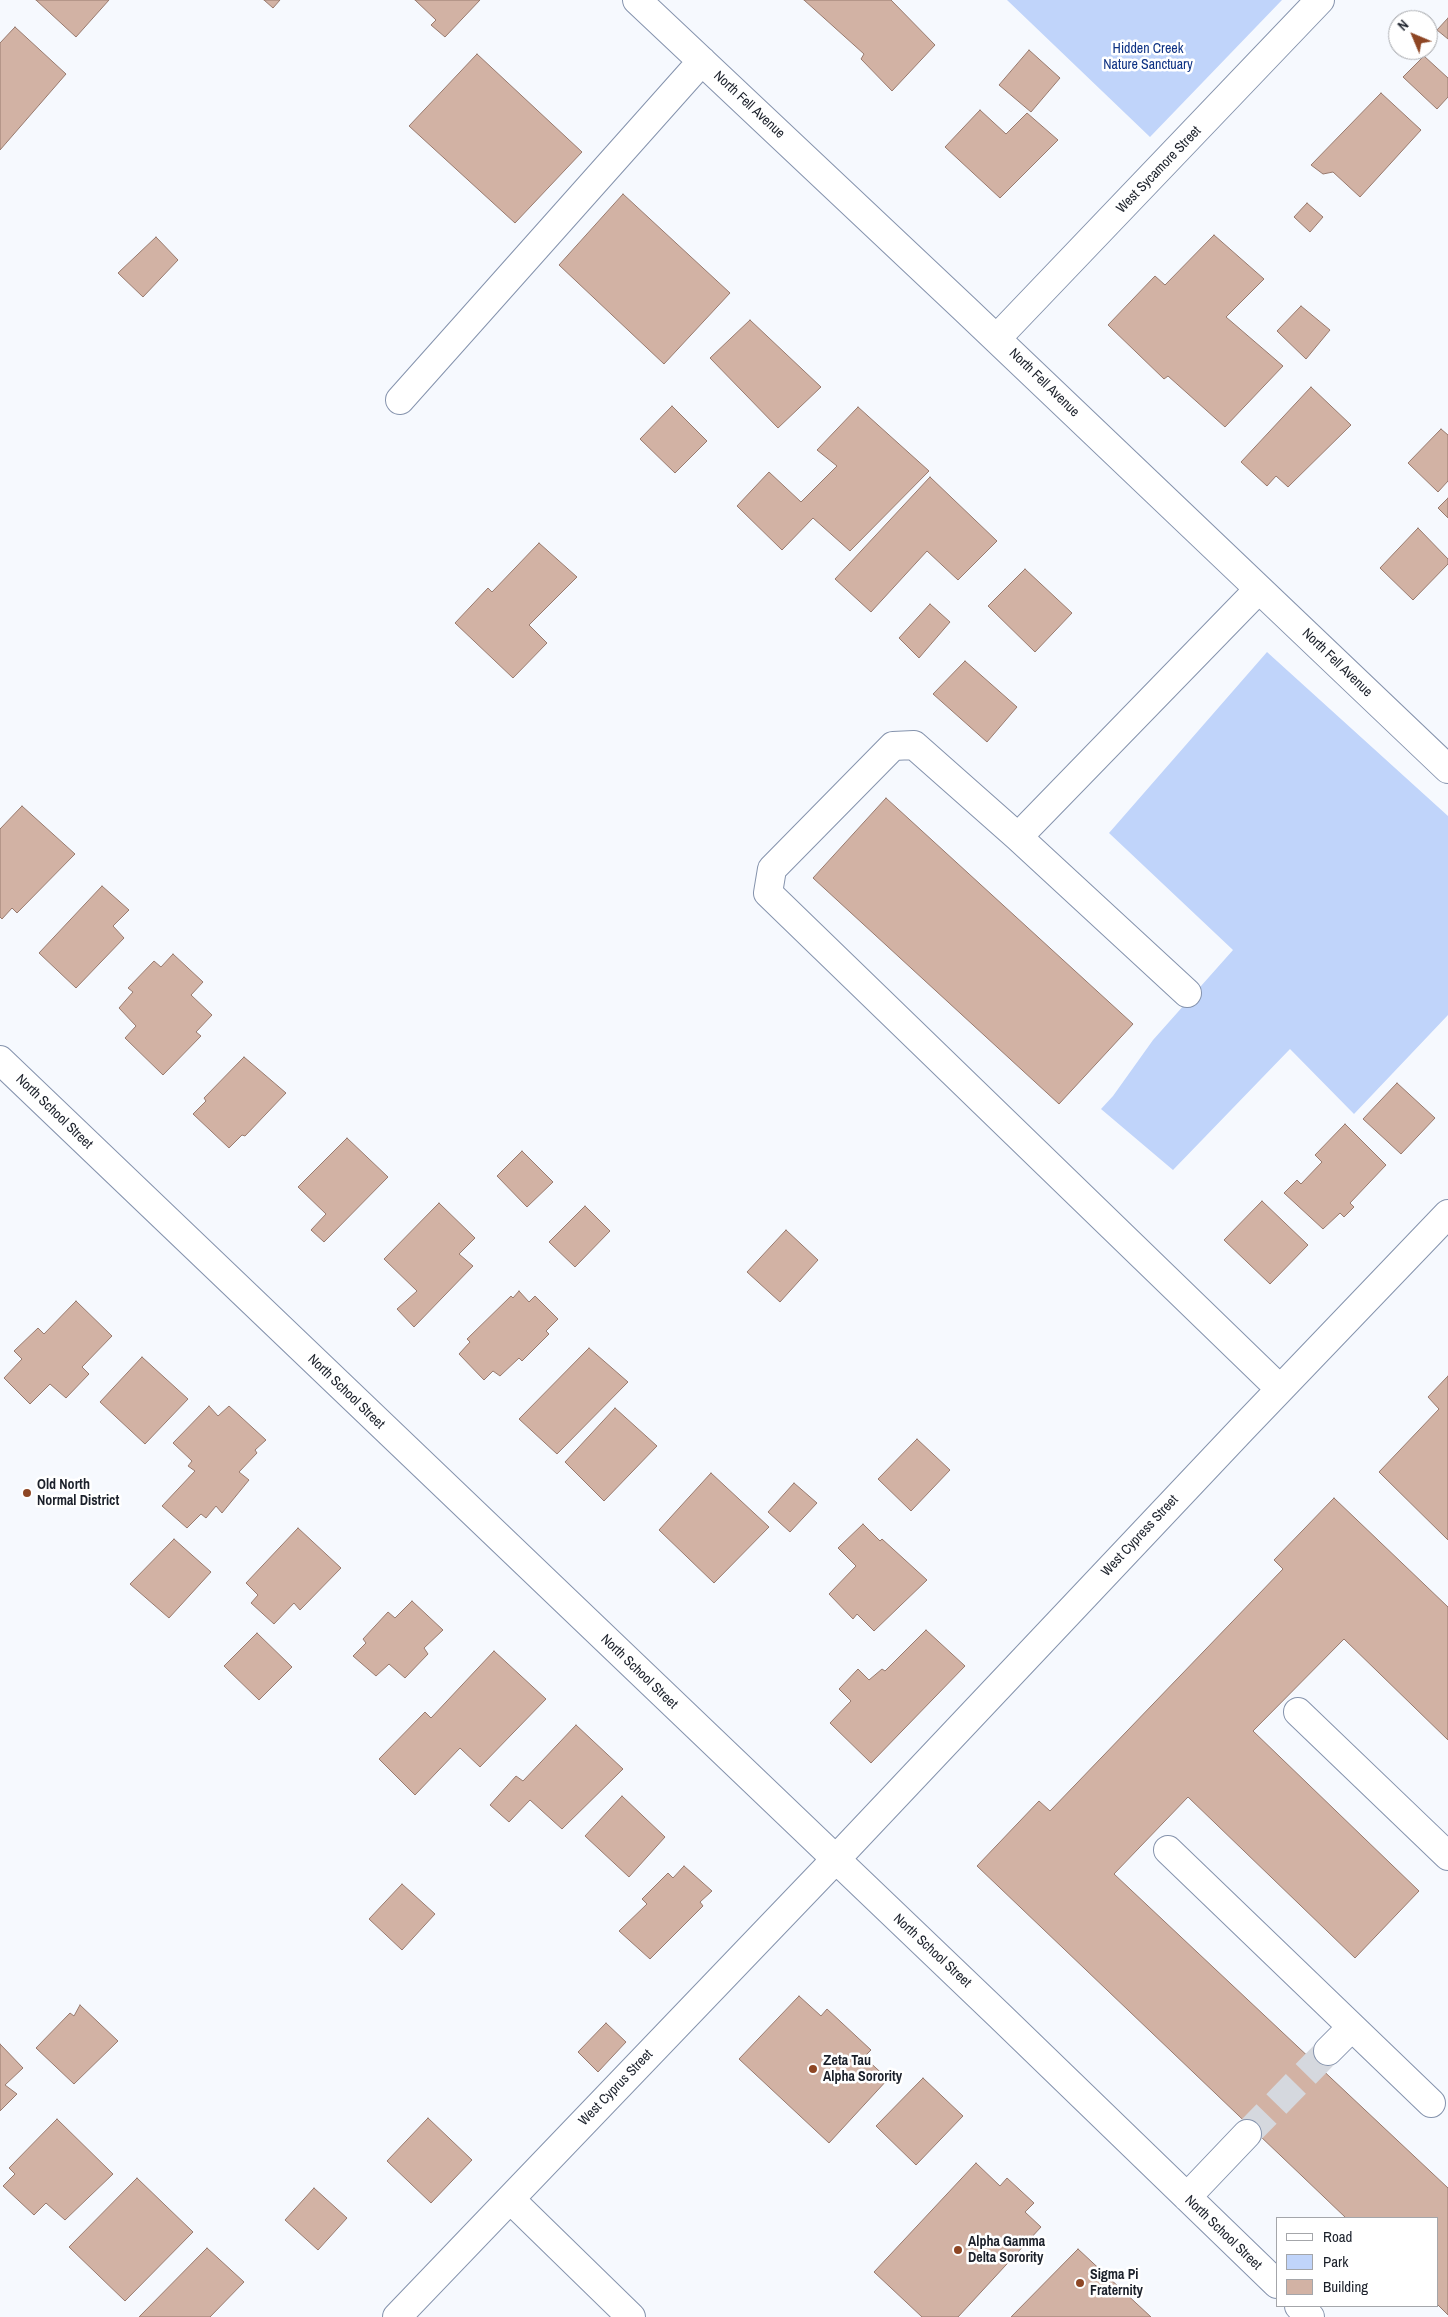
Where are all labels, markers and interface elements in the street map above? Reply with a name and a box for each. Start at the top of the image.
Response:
north arrow [1388,10,1438,60]
text: N [1394,16,1412,34]
park label: Hidden Creek Nature Sanctuary [1103,41,1193,74]
street label: North Fell Avenue [710,68,788,142]
street label: West Sycamore Street [1113,123,1205,217]
street label: North Fell Avenue [1005,345,1083,421]
street label: North Fell Avenue [1298,625,1376,701]
street label: North School Street [12,1071,96,1153]
street label: North School Street [304,1351,388,1433]
place label: Old North Normal District [37,1477,119,1510]
marker: Old North Normal District [21,1487,33,1499]
street label: West Cypress Street [1098,1492,1182,1580]
street label: North School Street [597,1631,681,1713]
street label: North School Street [890,1911,974,1991]
street label: West Cyprus Street [575,2046,657,2130]
place label: Ζeta Tau Alpha Sorority [823,2053,902,2086]
marker: Ζeta Tau Alpha Sorority [807,2063,819,2075]
street label: North School Street [1181,2192,1265,2274]
legend [1276,2217,1438,2307]
text: Road [1323,2226,1352,2247]
place label: Alpha Gamma Delta Sorority [968,2234,1045,2266]
marker: Alpha Gamma Delta Sorority [952,2244,964,2256]
text: Park [1323,2251,1348,2272]
place label: Sigma Pi Fraternity [1090,2267,1143,2300]
text: Building [1323,2276,1368,2297]
marker: Sigma Pi Fraternity [1074,2277,1086,2289]

